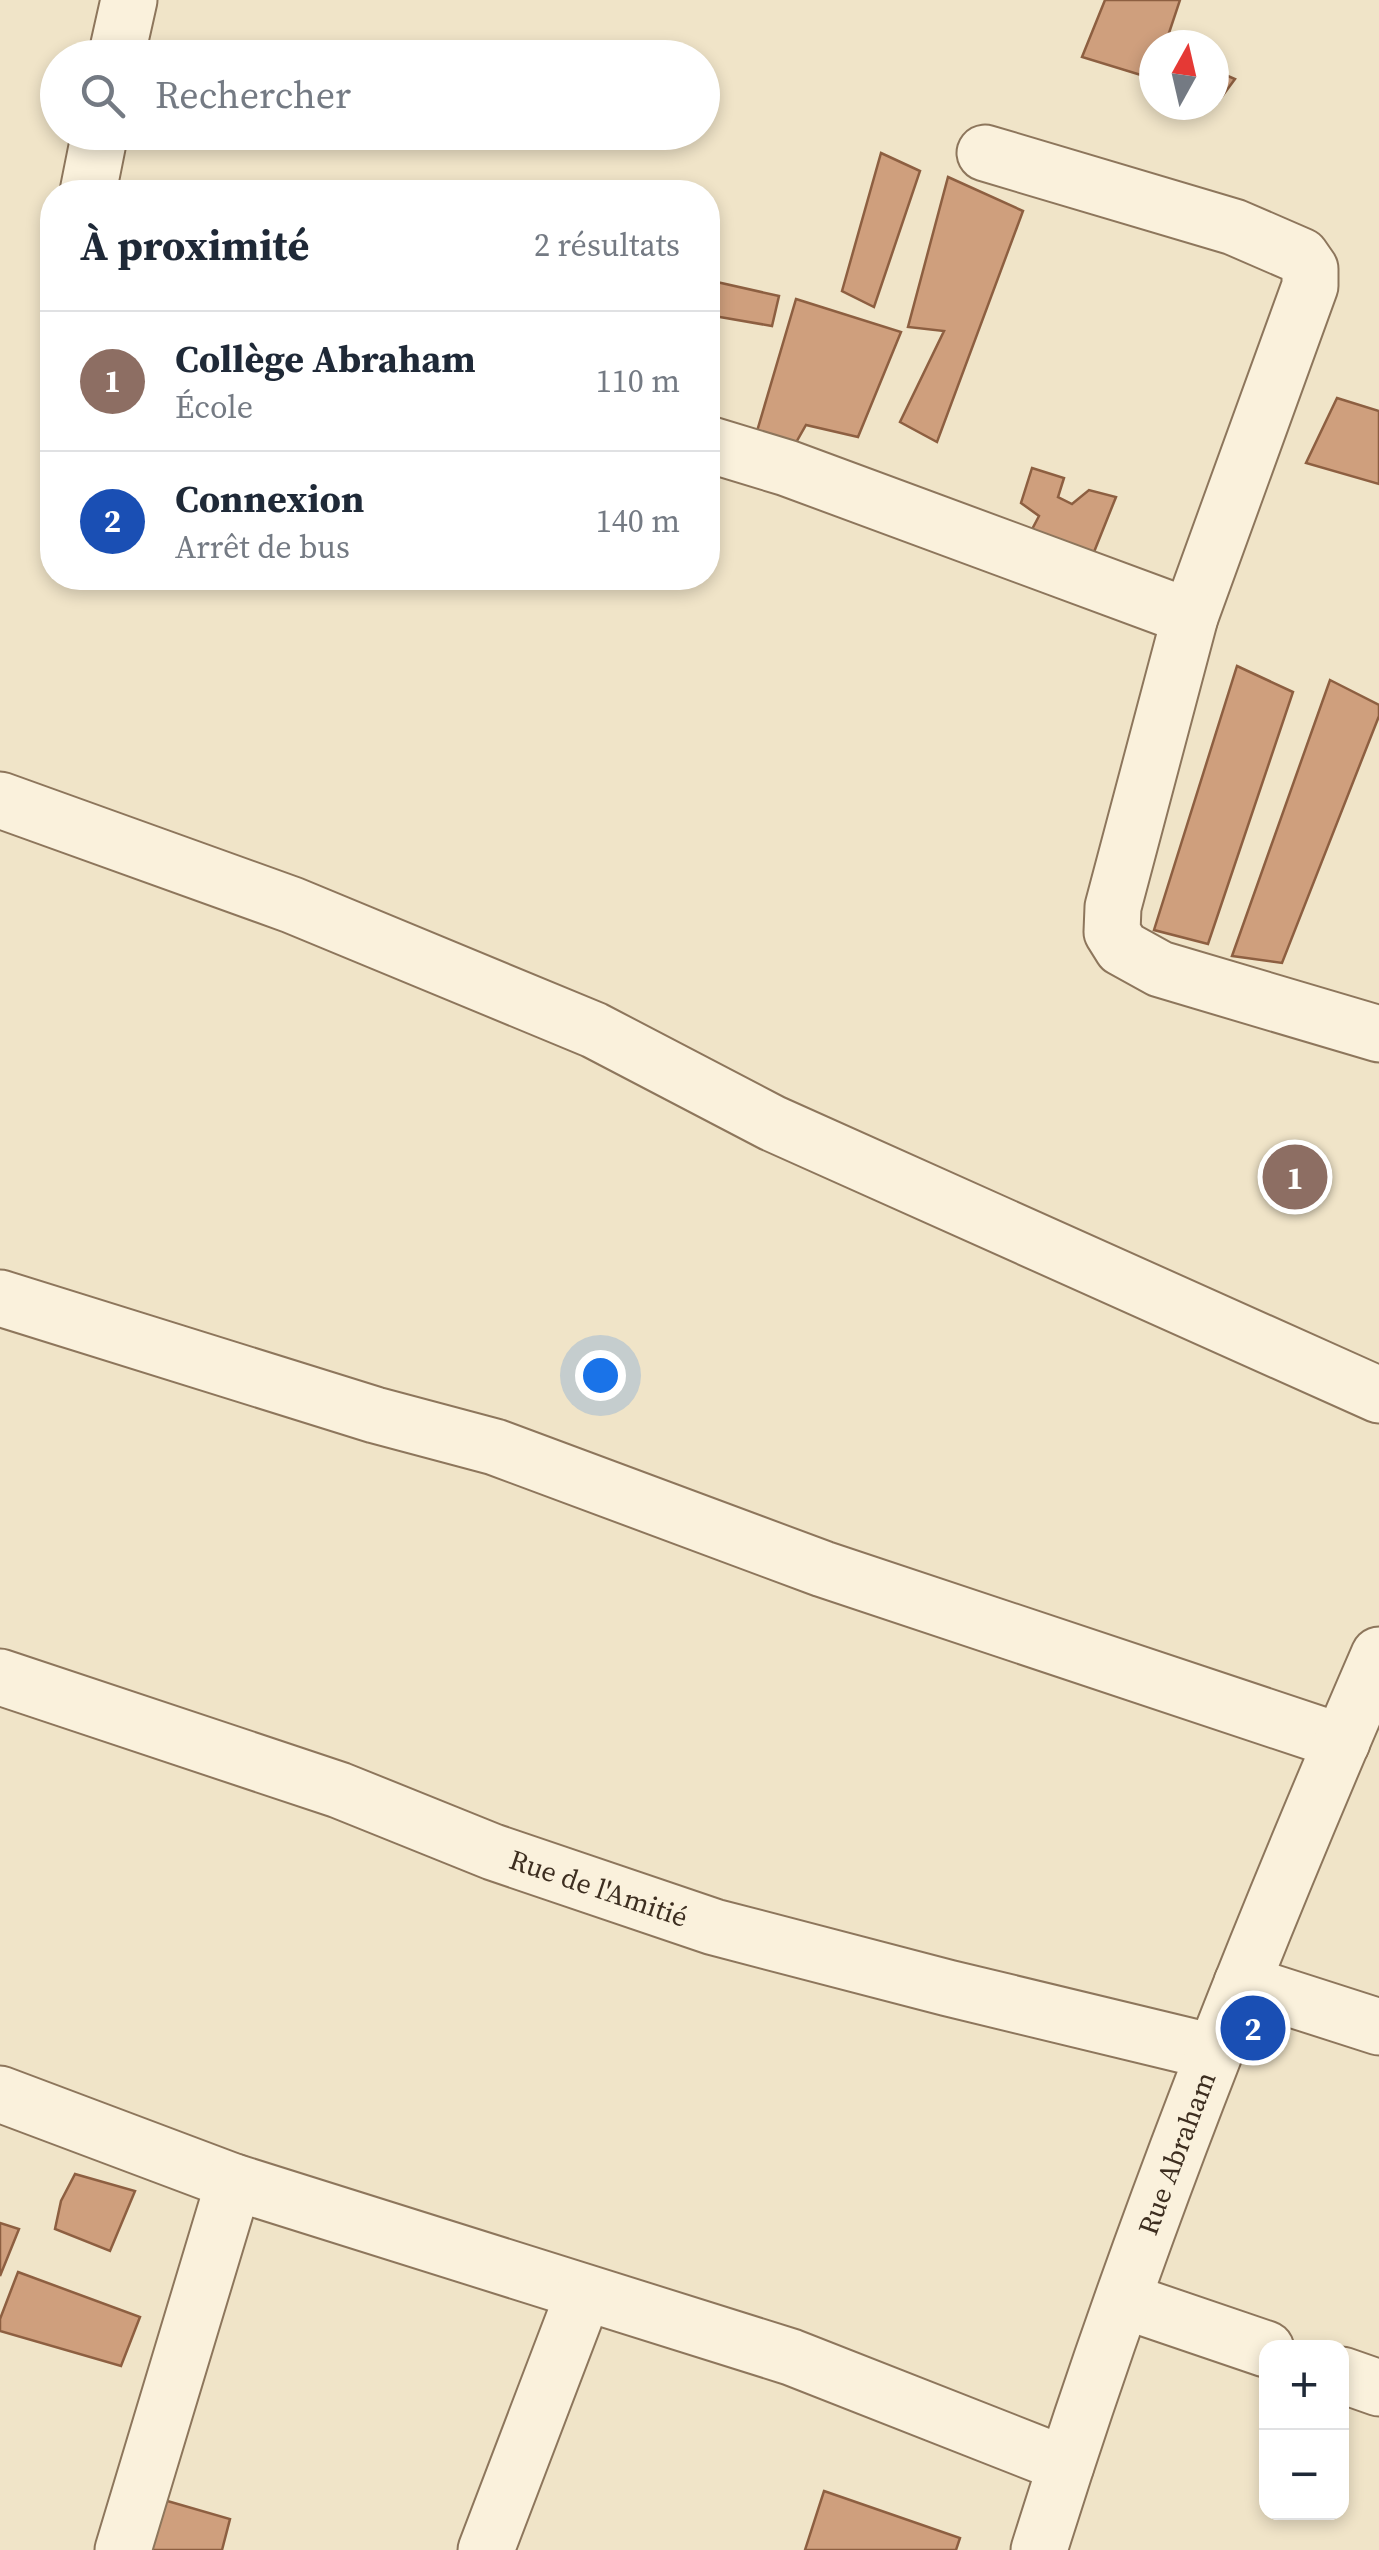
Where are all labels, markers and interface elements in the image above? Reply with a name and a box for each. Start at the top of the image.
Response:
north arrow [1139,30,1229,120]
search box [40,40,720,150]
icon: search [75,68,130,123]
text: Rechercher [155,69,351,121]
text: À proximité [80,216,309,274]
text: 2 résultats [534,223,680,267]
text: Collège Abraham [175,333,476,385]
text: 1 [104,359,121,403]
text: 110 m [596,359,680,403]
text: École [175,385,253,429]
text: Connexion [175,473,364,525]
text: 2 [104,499,121,543]
text: 140 m [596,499,680,543]
text: Arrêt de bus [175,525,350,569]
pin: 1 [1262,1140,1328,1214]
your location [575,1350,626,1401]
street label: Rue de l'Amitié [505,1840,693,1936]
pin: 2 [1220,1990,1286,2066]
street label: Rue Abraham [1128,2066,1224,2240]
map controls [1259,2340,1349,2520]
button: + [1259,2340,1349,2430]
button: − [1259,2430,1349,2520]

